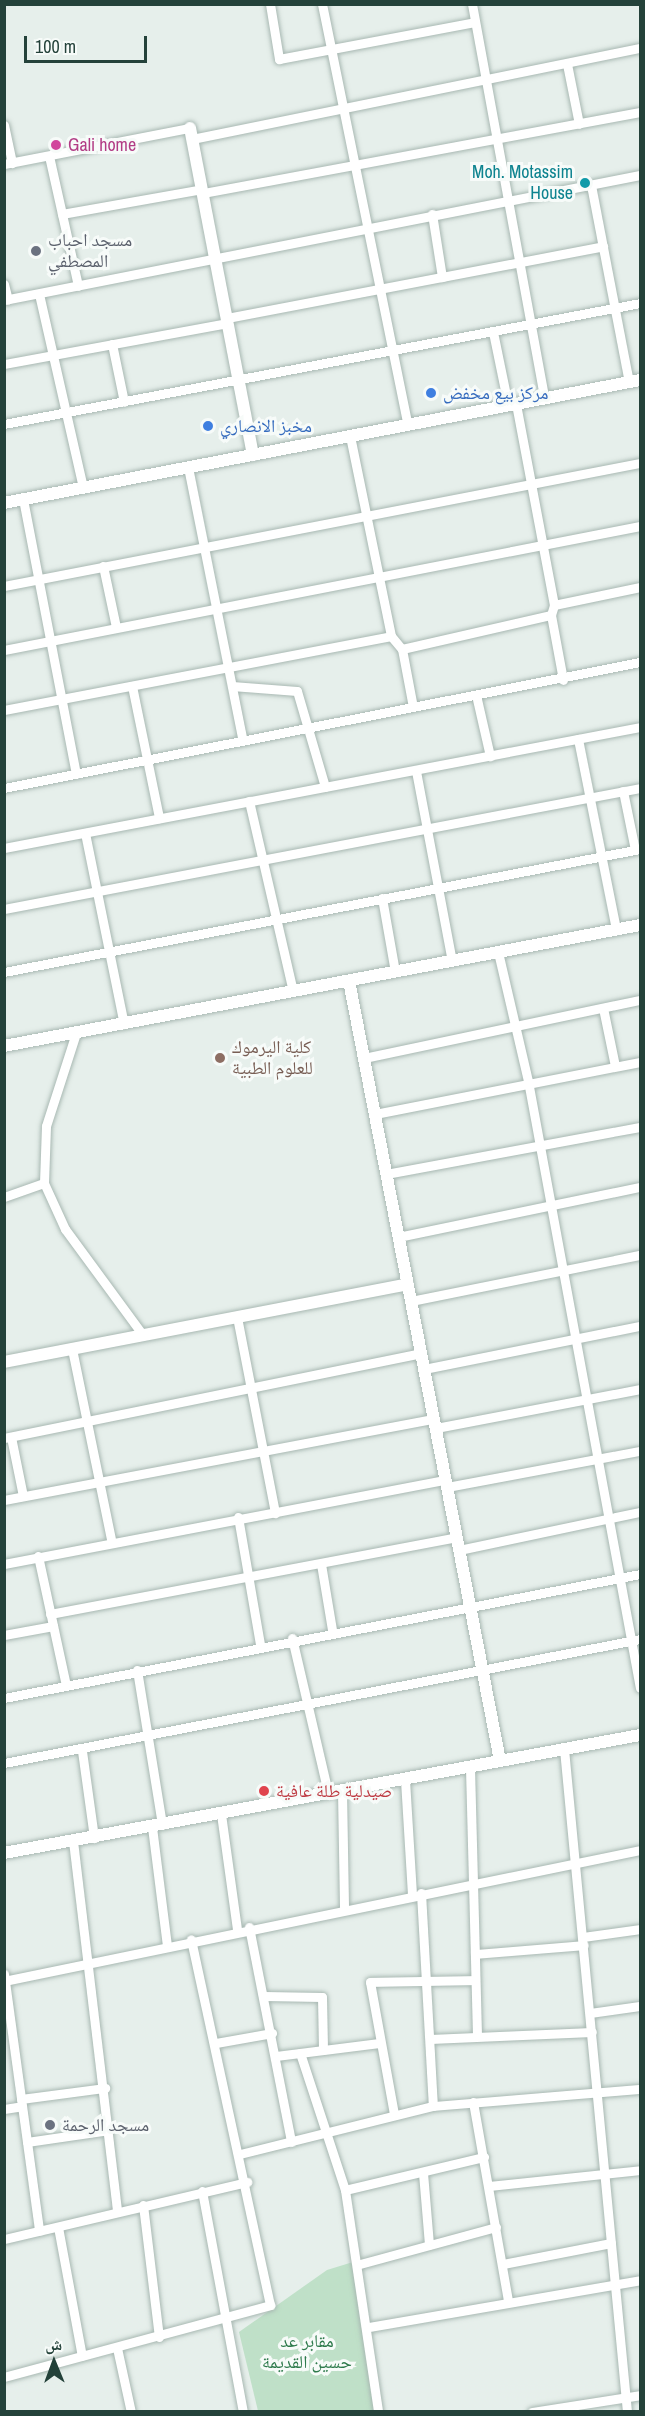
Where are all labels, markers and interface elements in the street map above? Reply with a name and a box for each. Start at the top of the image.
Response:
scale bar [27,24,150,62]
text: 100 m [35,34,76,59]
place label: Gali home [68,134,136,156]
marker: Gali home [49,138,63,152]
place label: Moh. Motassim House [472,162,573,204]
marker: Moh. Motassim House [578,176,592,190]
place label: مسجد احباب المصطفي [48,230,132,272]
marker: مسجد احباب المصطفي [29,244,43,258]
place label: مركز بيع مخفض [443,382,548,404]
marker: مركز بيع مخفض [424,386,438,400]
place label: مخبز الانصاري [220,415,312,437]
marker: مخبز الانصاري [201,419,215,433]
place label: كلية اليرموك للعلوم الطبية [232,1037,313,1080]
marker: كلية اليرموك للعلوم الطبية [213,1051,227,1065]
place label: صيدلية طلة عافية [276,1780,392,1802]
marker: صيدلية طلة عافية [257,1784,271,1798]
place label: مسجد الرحمة [62,2114,149,2136]
marker: مسجد الرحمة [43,2118,57,2132]
park label: مقابر عد حسين القديمة [262,2331,352,2374]
north arrow [24,2332,84,2392]
text: ش [45,2333,62,2355]

